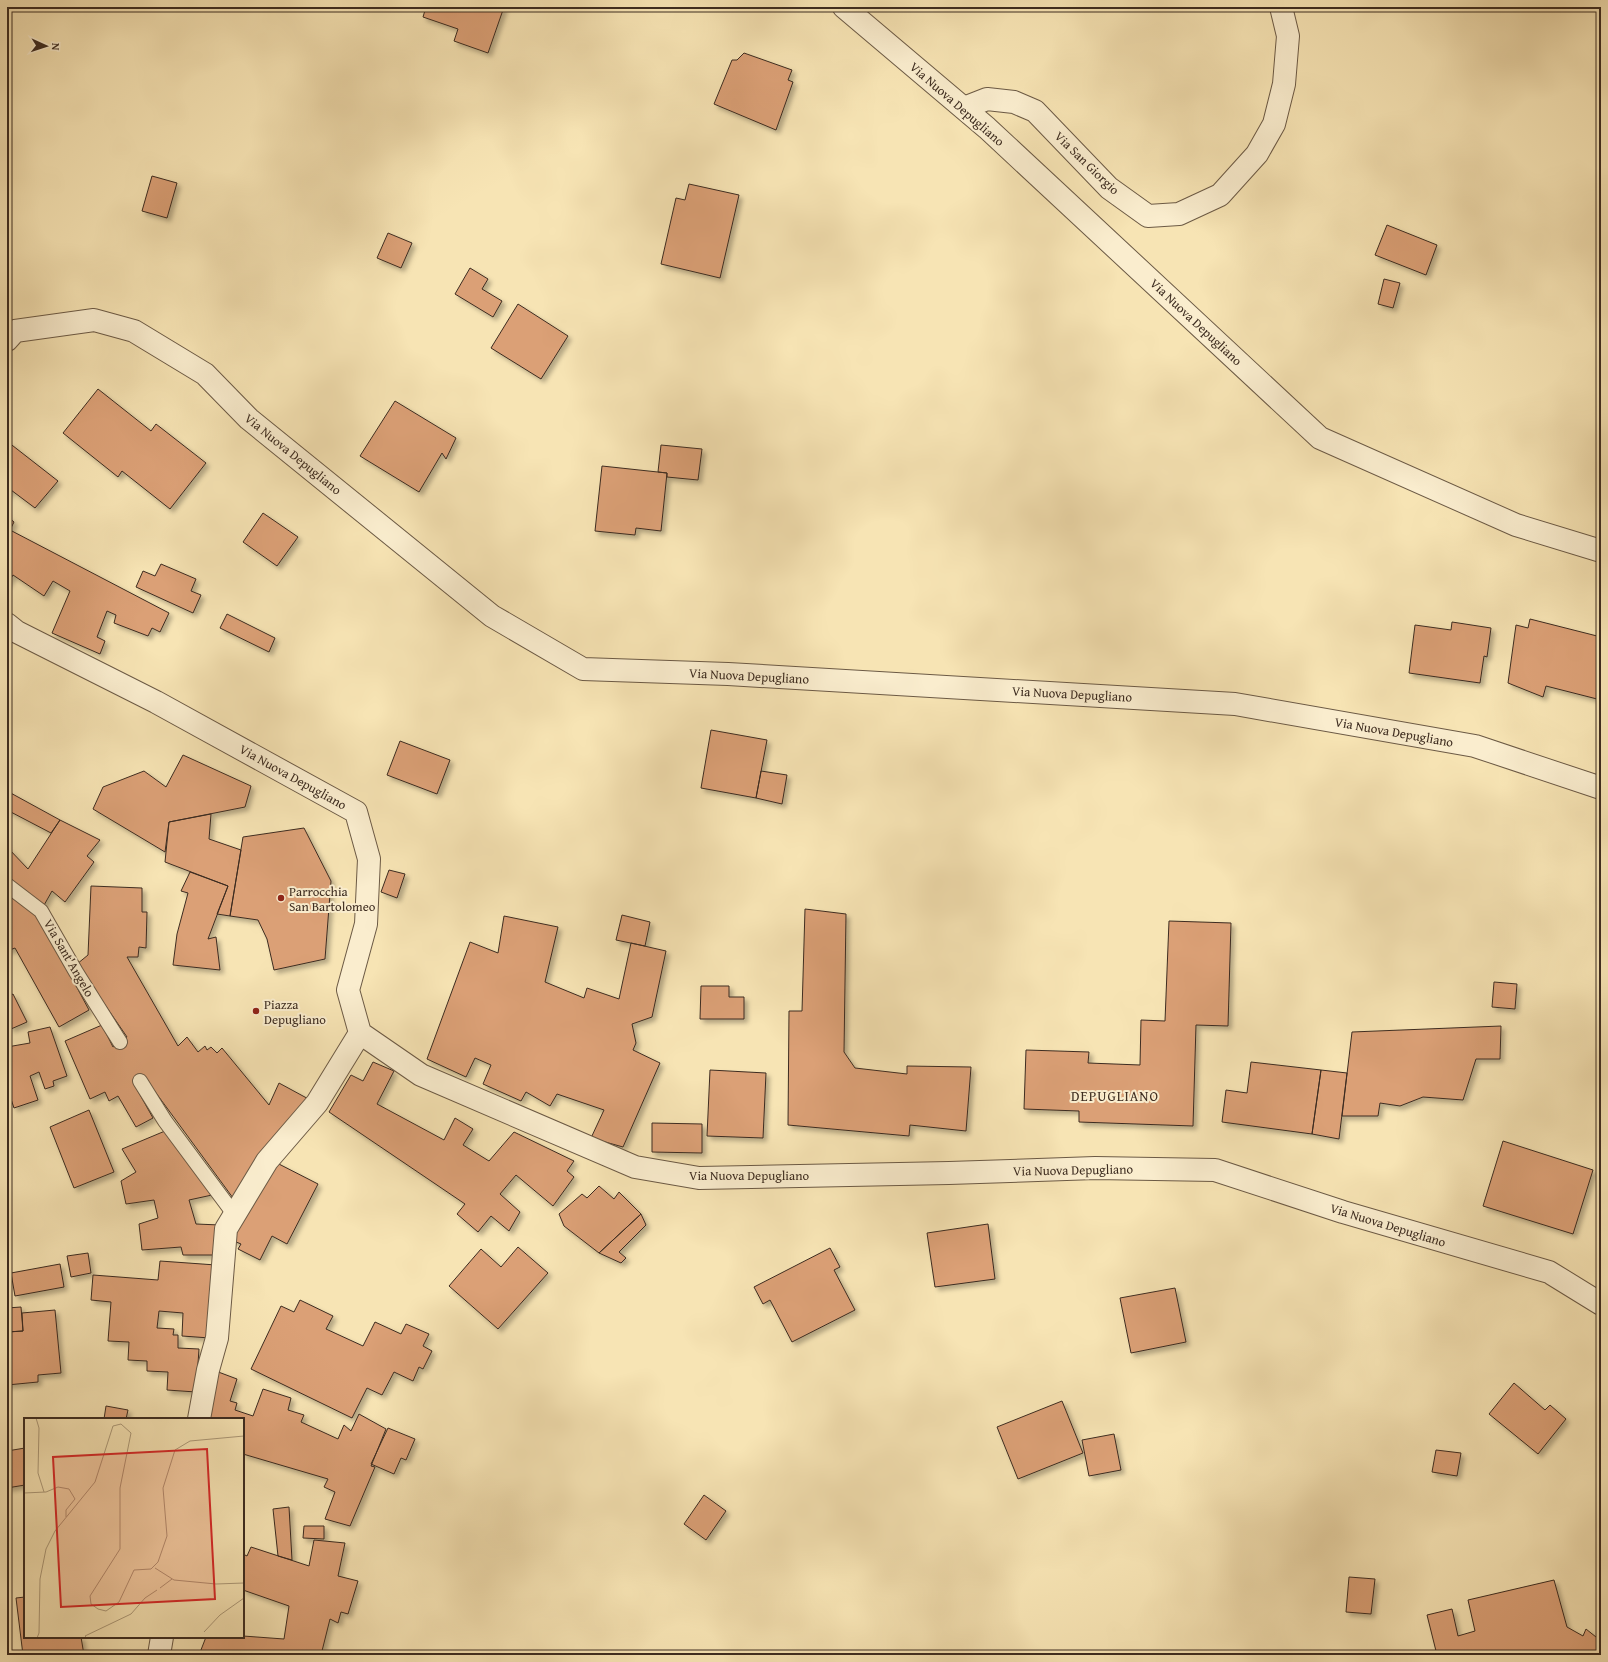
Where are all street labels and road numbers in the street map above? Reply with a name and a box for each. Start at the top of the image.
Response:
street label: Via Nuova Depugliano [905,57,1009,151]
street label: Via San Giorgio [1050,127,1124,199]
street label: Via Nuova Depugliano [1146,274,1247,370]
street label: Via Nuova Depugliano [240,409,346,499]
street label: Via Nuova Depugliano [688,663,810,689]
street label: Via Nuova Depugliano [1011,681,1133,707]
street label: Via Nuova Depugliano [1333,712,1455,752]
street label: Via Nuova Depugliano [236,740,350,815]
street label: Via Sant'Angelo [39,916,99,1001]
street label: Via Nuova Depugliano [1013,1159,1134,1181]
street label: Via Nuova Depugliano [689,1166,809,1185]
street label: Via Nuova Depugliano [1328,1198,1449,1252]

